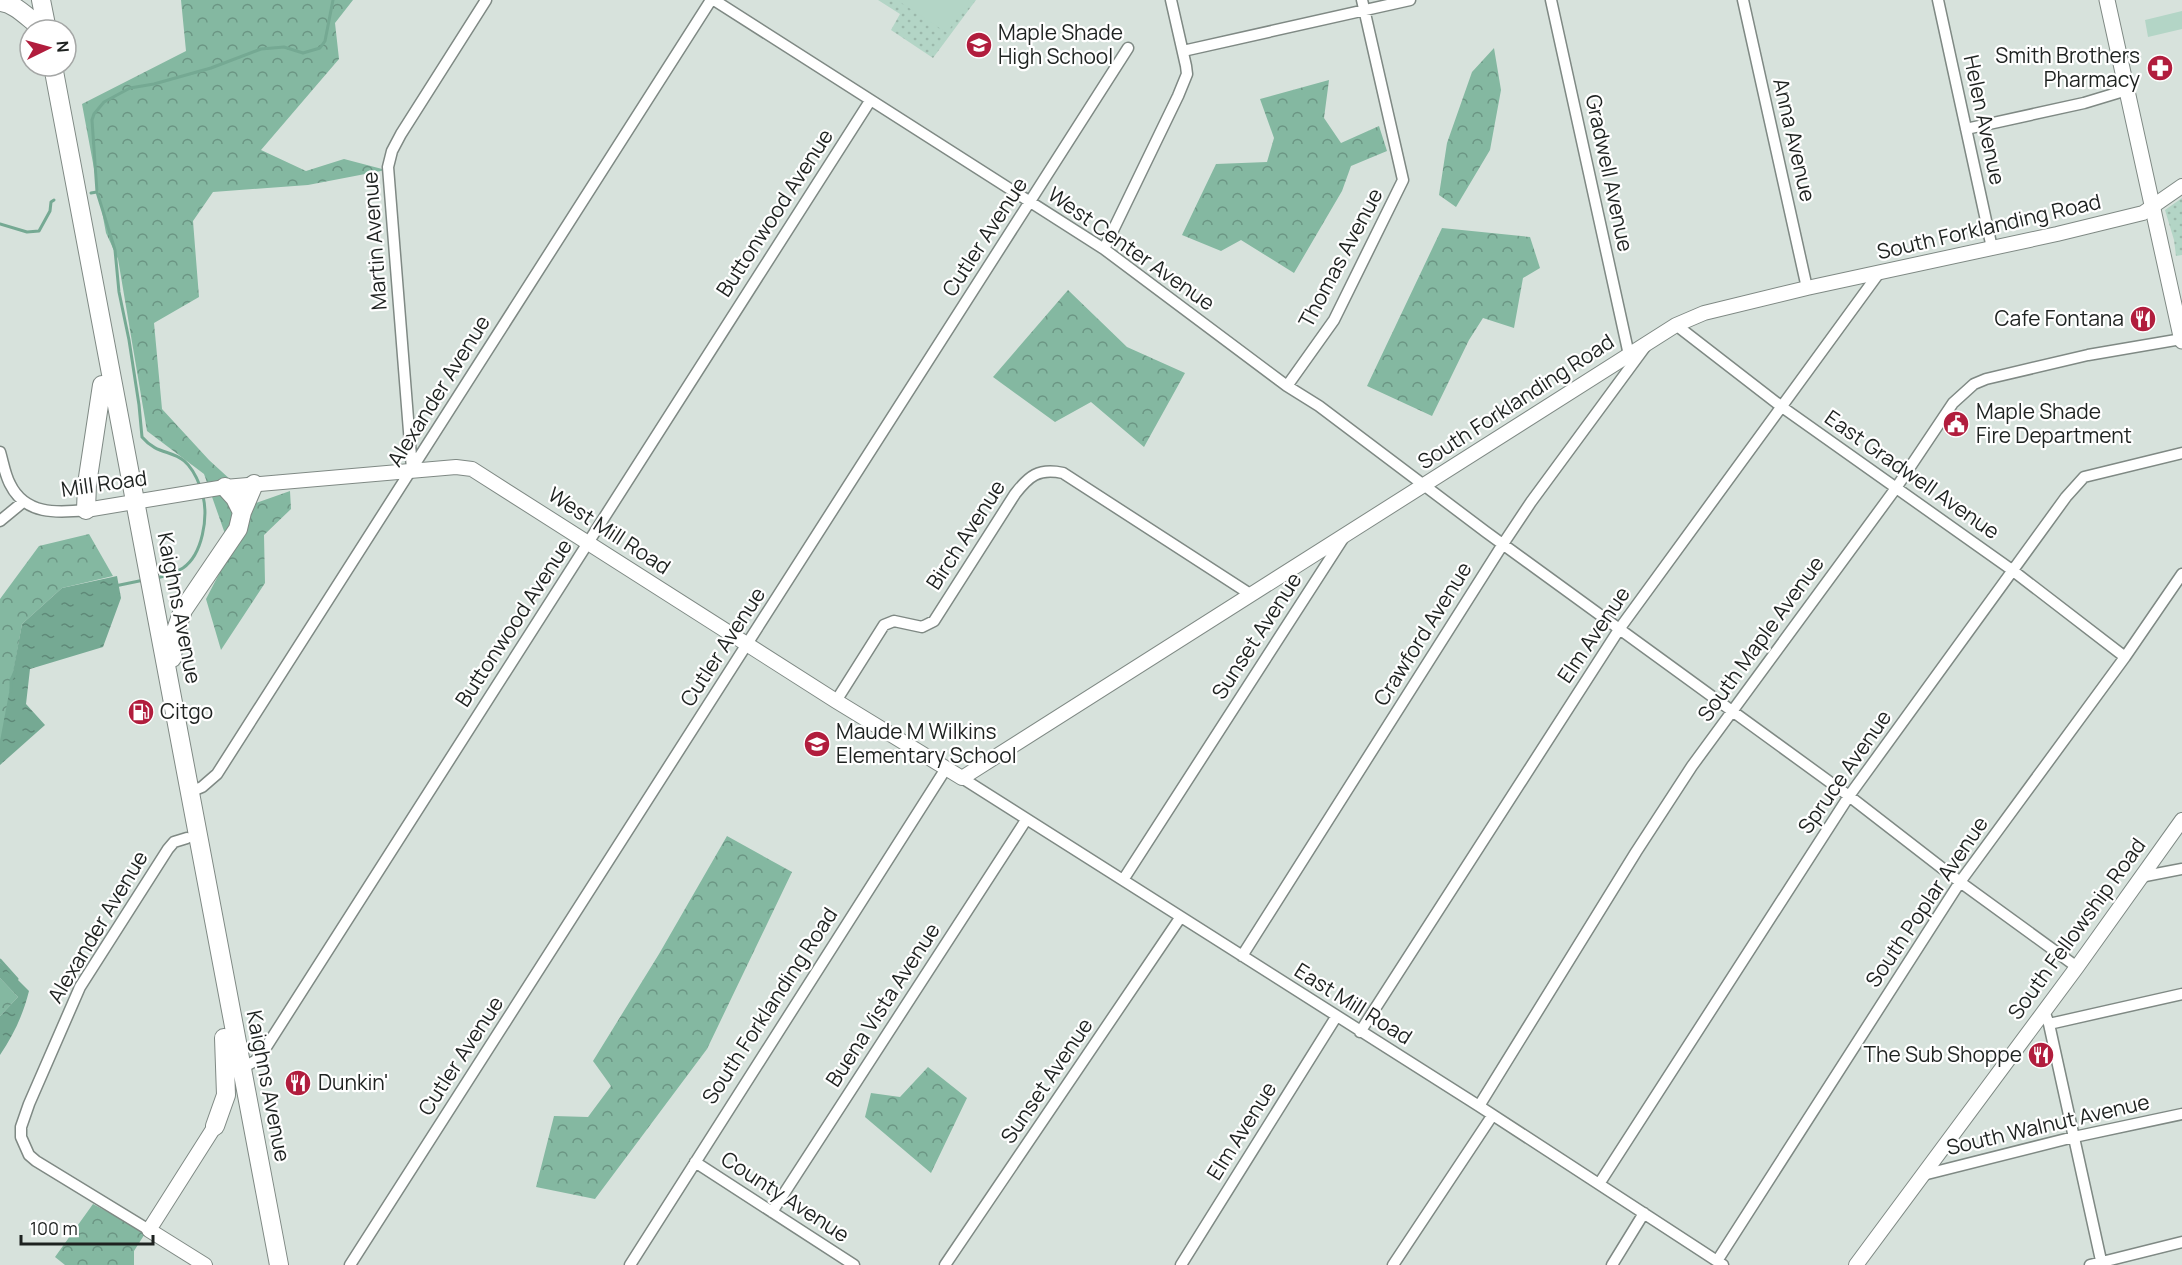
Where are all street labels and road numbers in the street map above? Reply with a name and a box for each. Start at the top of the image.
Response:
street label: Helen Avenue [1958,52,2012,187]
street label: Anna Avenue [1767,75,1823,204]
street label: Gradwell Avenue [1580,92,1640,254]
street label: Buttonwood Avenue [709,123,839,302]
street label: Martin Avenue [355,171,393,311]
street label: Cutler Avenue [935,171,1033,301]
street label: West Center Avenue [1043,180,1221,316]
street label: Thomas Avenue [1292,183,1389,332]
street label: South Forklanding Road [1874,187,2103,265]
street label: Alexander Avenue [380,310,496,471]
street label: South Forklanding Road [1412,327,1619,475]
street label: East Gradwell Avenue [1820,403,2005,545]
street label: Mill Road [59,463,149,503]
street label: Birch Avenue [919,474,1011,595]
street label: West Mill Road [543,480,676,580]
street label: Kaighns Avenue [152,530,208,686]
street label: Buttonwood Avenue [448,533,578,712]
street label: South Maple Avenue [1691,550,1830,727]
street label: Crawford Avenue [1367,556,1478,711]
street label: Sunset Avenue [1205,567,1308,704]
street label: Cutler Avenue [673,581,771,711]
street label: Elm Avenue [1551,581,1636,688]
street label: Spruce Avenue [1791,704,1897,839]
street label: South Poplar Avenue [1858,810,1994,992]
street label: South Fellowship Road [2001,832,2152,1025]
street label: Alexander Avenue [41,845,154,1008]
street label: South Forklanding Road [695,902,843,1109]
street label: Buena Vista Avenue [819,917,946,1092]
street label: East Mill Road [1289,956,1418,1050]
street label: Cutler Avenue [411,990,509,1120]
street label: Kaighns Avenue [241,1008,297,1164]
street label: Sunset Avenue [994,1012,1099,1149]
street label: Elm Avenue [1200,1076,1282,1185]
street label: South Walnut Avenue [1943,1087,2152,1161]
street label: County Avenue [716,1144,855,1248]

